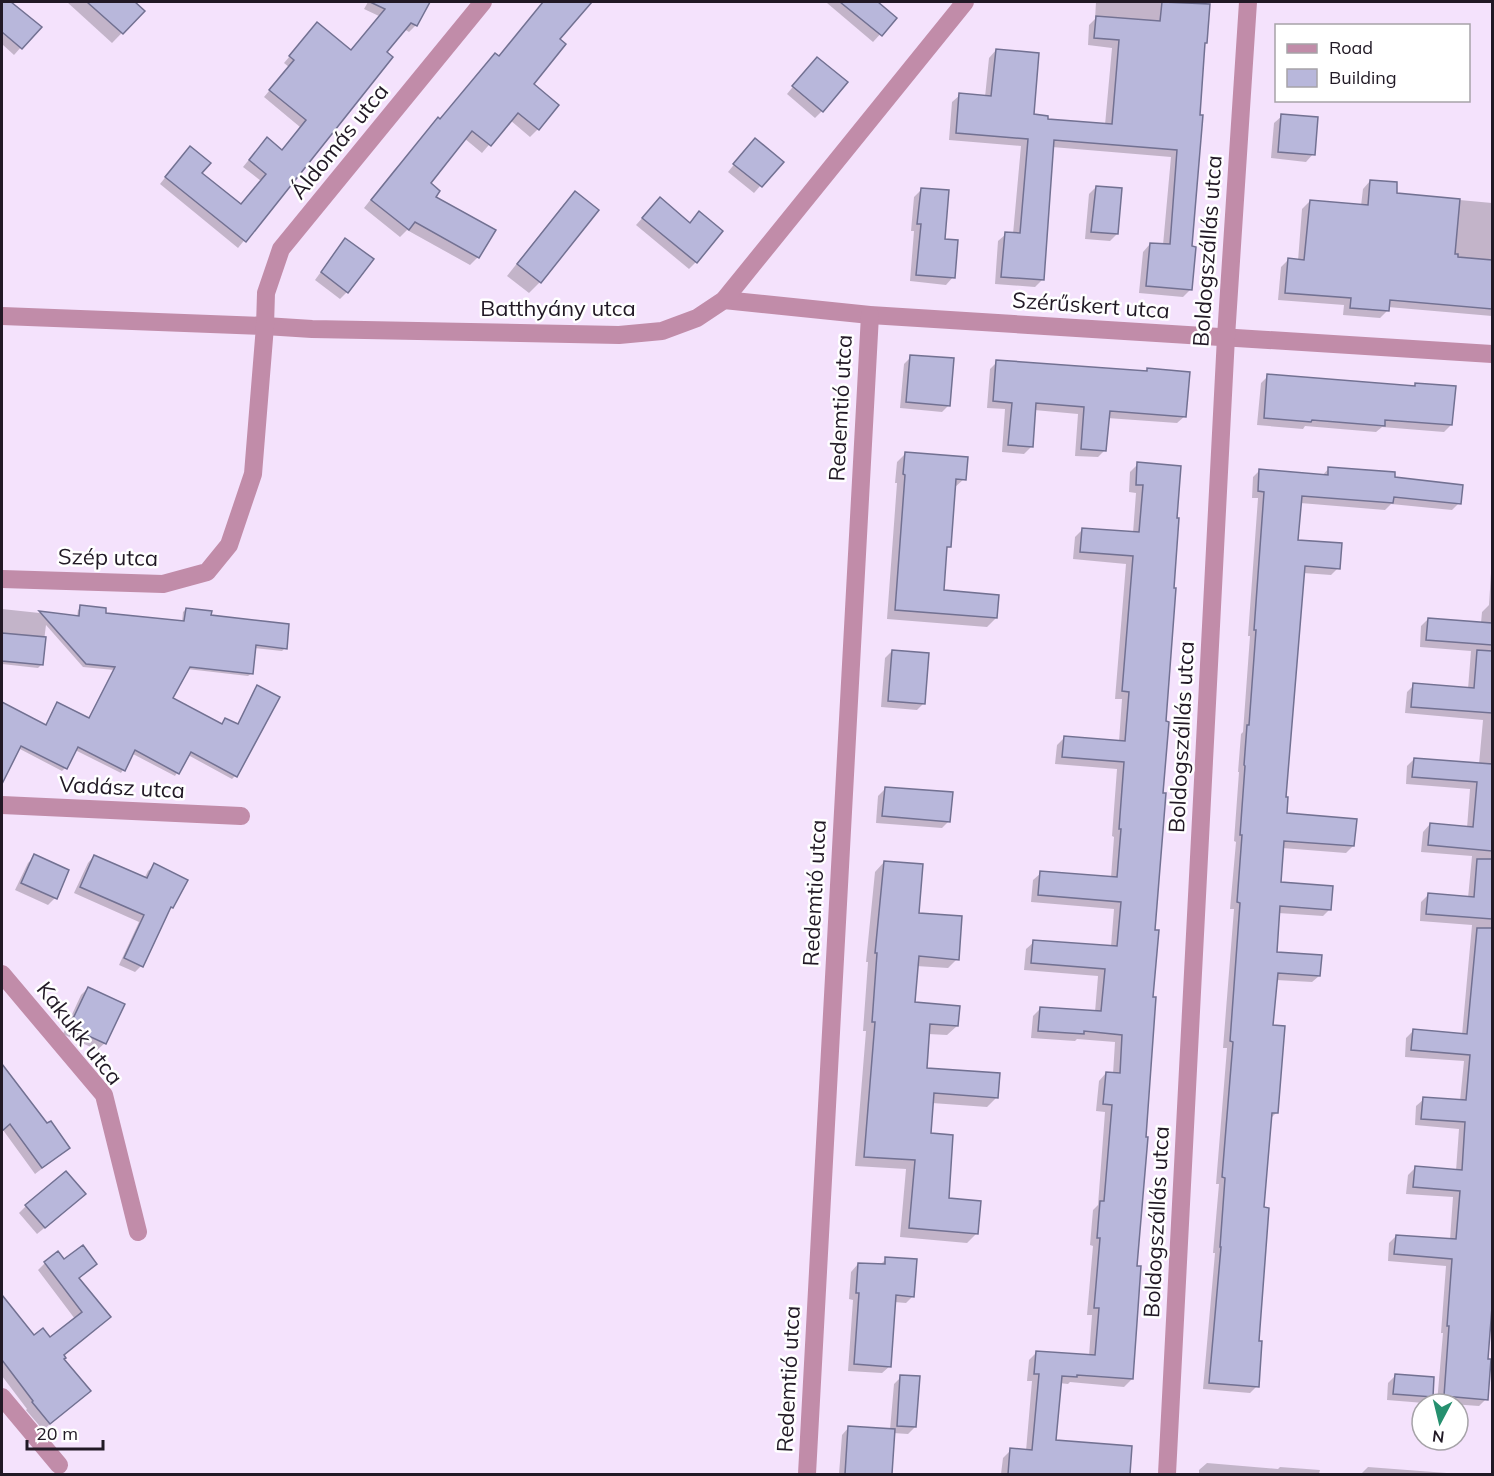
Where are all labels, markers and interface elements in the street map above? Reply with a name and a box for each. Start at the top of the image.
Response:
legend [1275,24,1470,102]
text: Road [1329,36,1373,59]
text: Building [1329,66,1397,89]
street label: Áldomás utca [284,78,394,204]
street label: Boldogszállás utca [1186,154,1228,348]
street label: Szérűskert utca [1011,286,1171,324]
street label: Batthyány utca [480,294,636,322]
street label: Redemtió utca [822,334,858,482]
street label: Szép utca [58,542,158,572]
street label: Boldogszállás utca [1162,640,1200,834]
street label: Vadász utca [58,770,186,804]
street label: Redemtió utca [796,819,832,967]
street label: Kakukk utca [31,976,129,1090]
street label: Boldogszállás utca [1137,1125,1175,1319]
street label: Redemtió utca [770,1305,806,1453]
north arrow [1410,1392,1470,1452]
scale bar [27,1413,104,1451]
text: 20 m [36,1422,78,1445]
text: N [1431,1426,1445,1448]

